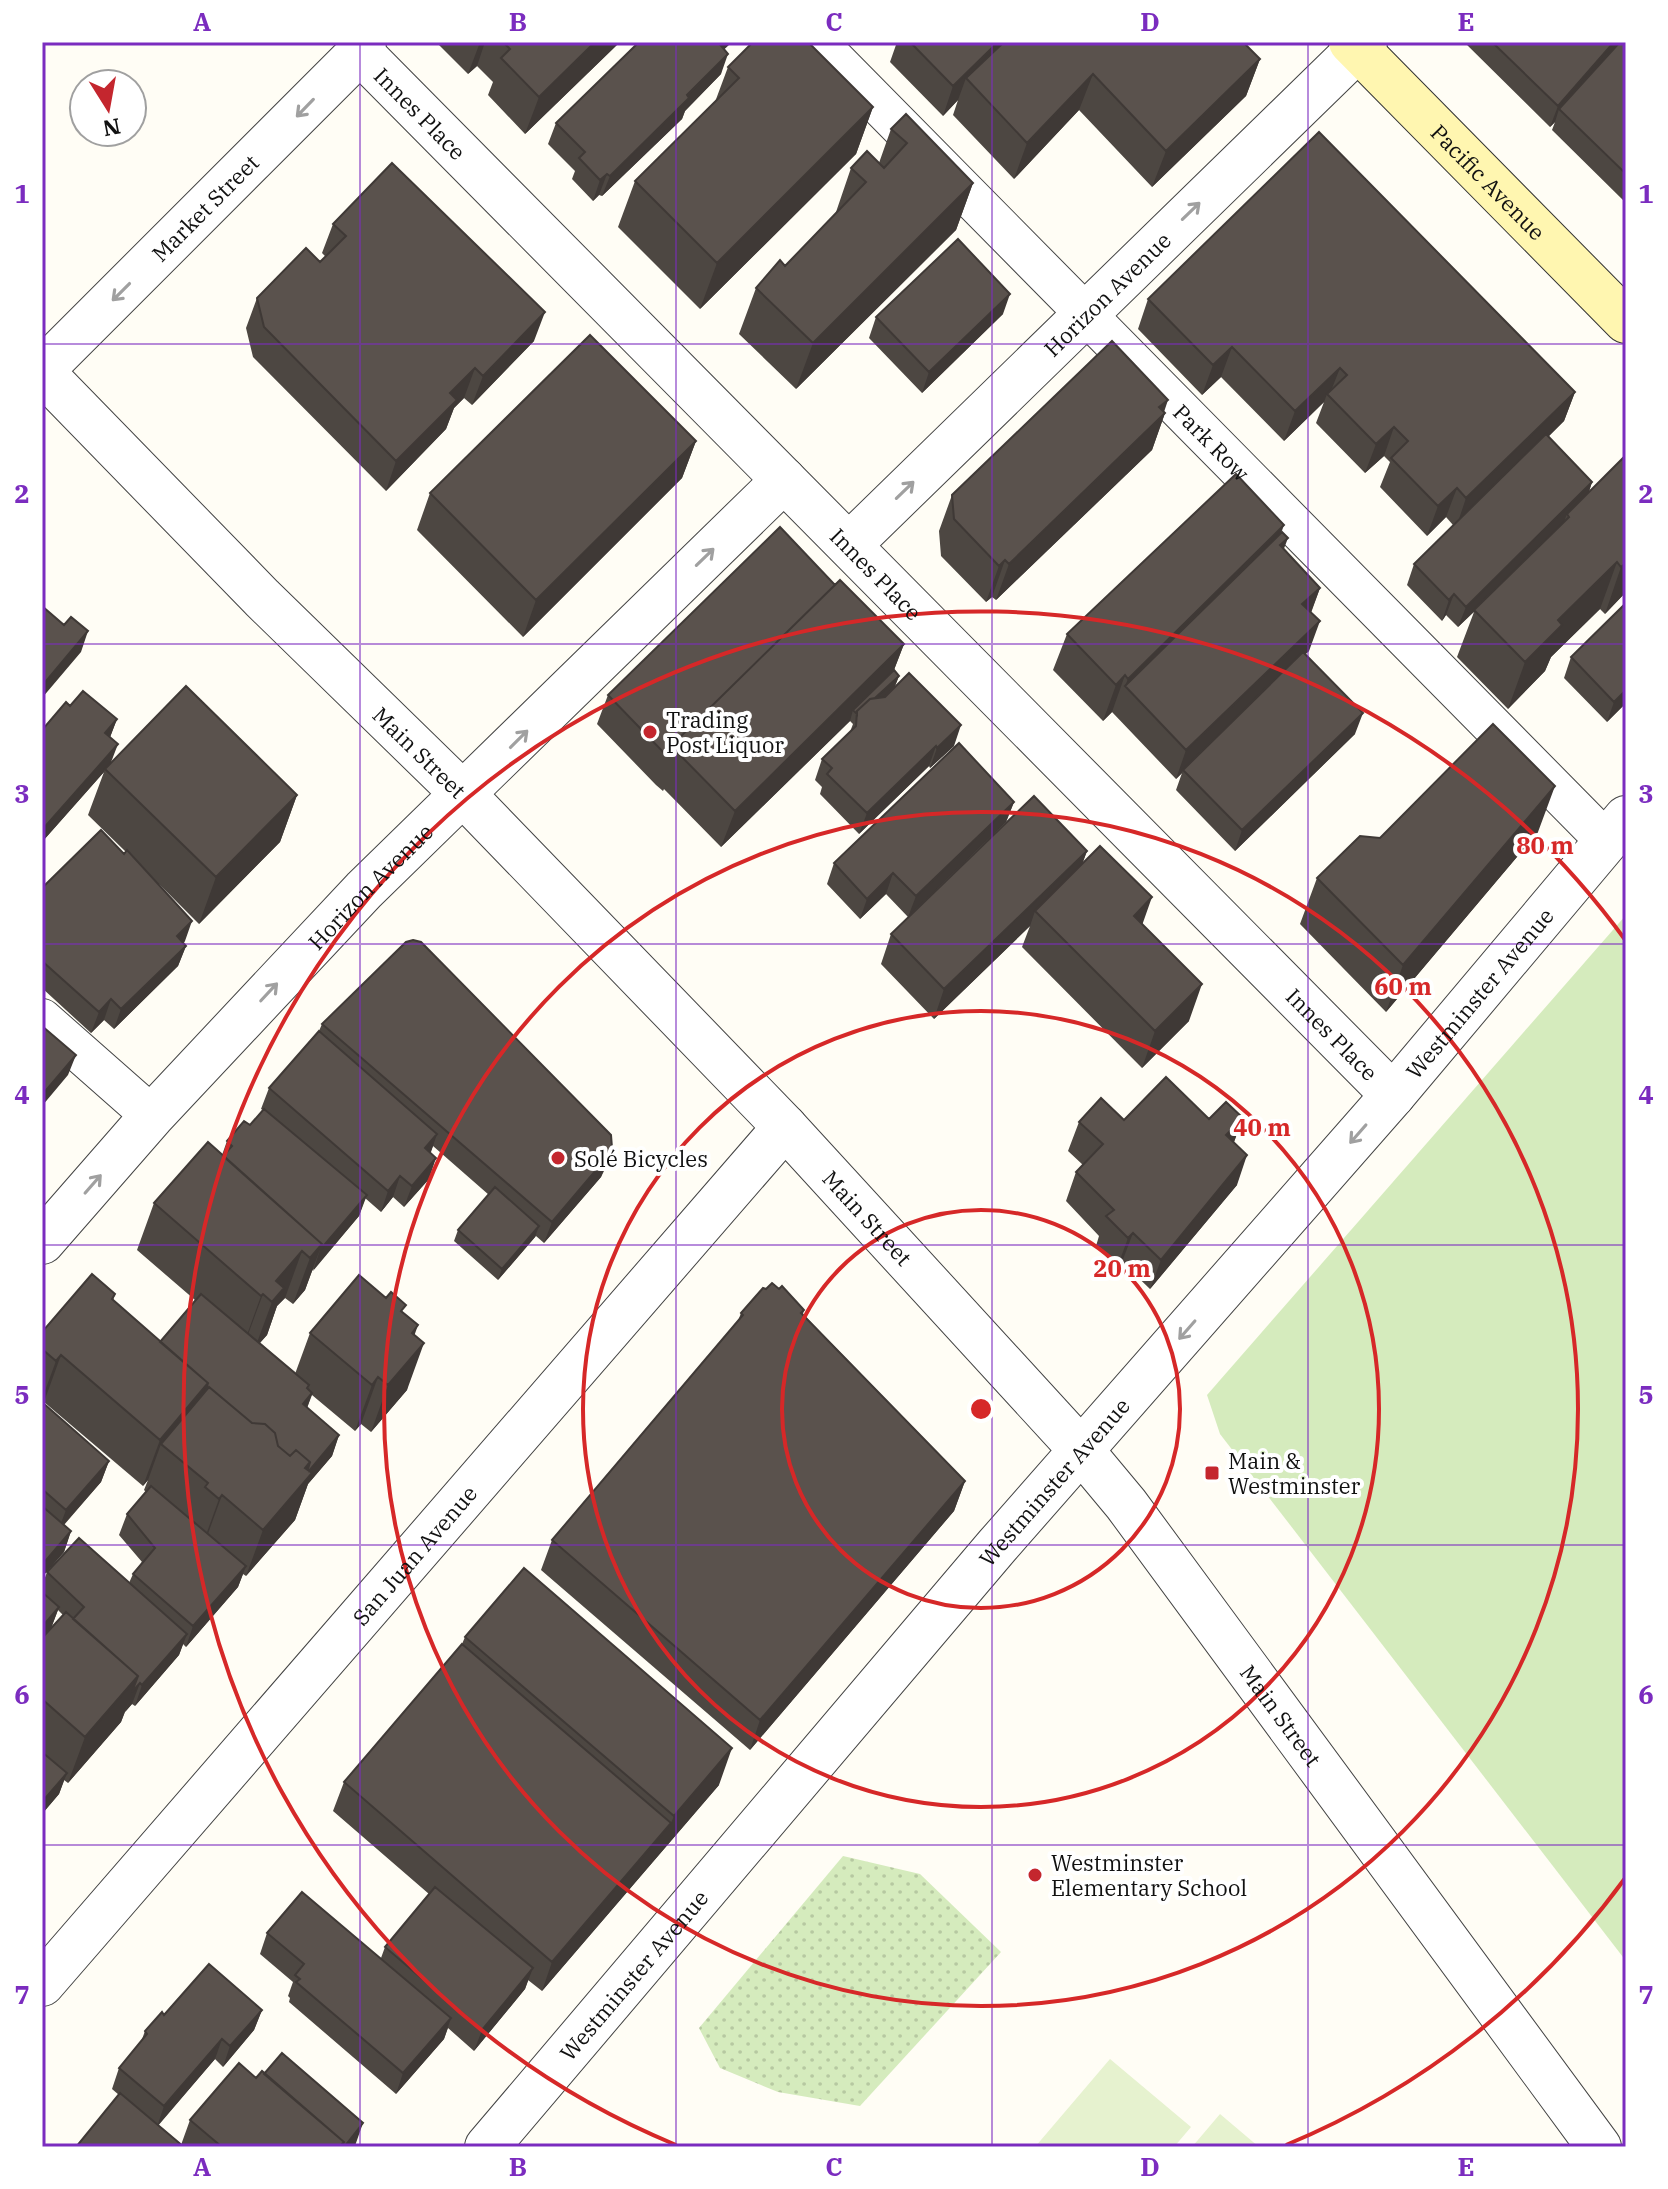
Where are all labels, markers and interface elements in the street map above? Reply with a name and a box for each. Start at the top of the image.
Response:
text: A [193,4,211,38]
text: B [509,4,527,38]
text: C [825,4,843,38]
text: D [1140,4,1160,38]
text: E [1457,4,1475,38]
street label: Innes Place [368,61,473,165]
north arrow [68,68,148,148]
one-way arrow [296,98,315,117]
text: N [101,112,123,144]
street label: Pacific Avenue [1425,117,1552,246]
street label: Market Street [145,147,265,267]
text: 1 [14,176,30,210]
text: 1 [1638,176,1654,210]
one-way arrow [1181,202,1200,221]
street label: Horizon Avenue [1037,225,1176,362]
one-way arrow [112,282,131,301]
street label: Park Row [1167,397,1256,487]
text: 2 [14,476,30,510]
text: 2 [1638,476,1654,510]
one-way arrow [895,481,915,500]
street label: Innes Place [824,521,929,626]
one-way arrow [694,548,714,567]
street label: Main Street [367,700,473,804]
place label: Trading Post Liquor [666,705,784,759]
marker: Trading Post Liquor [641,723,659,741]
one-way arrow [509,730,528,749]
text: 3 [14,776,30,810]
text: 3 [1638,776,1654,810]
street label: Horizon Avenue [301,817,439,956]
text: 80 m [1516,829,1574,861]
street label: Westminster Avenue [1399,901,1559,1084]
text: 60 m [1374,970,1432,1002]
one-way arrow [259,982,277,1002]
street label: Innes Place [1280,982,1385,1086]
text: 4 [14,1077,30,1111]
text: 4 [1638,1077,1654,1111]
text: 40 m [1233,1111,1291,1143]
one-way arrow [1349,1124,1367,1144]
place label: Solé Bicycles [574,1144,708,1173]
marker: Solé Bicycles [549,1149,567,1167]
street label: Main Street [817,1164,919,1271]
one-way arrow [84,1174,102,1194]
text: 20 m [1093,1252,1151,1284]
one-way arrow [1178,1319,1196,1339]
text: 5 [14,1377,30,1411]
text: 5 [1638,1377,1654,1411]
street label: Westminster Avenue [972,1391,1135,1572]
centre of rings [967,1395,995,1423]
place label: Main & Westminster [1228,1446,1361,1500]
marker: Main & Westminster [1203,1464,1221,1482]
street label: San Juan Avenue [345,1479,483,1631]
street label: Main Street [1234,1659,1329,1772]
text: 6 [14,1677,30,1711]
text: 6 [1638,1677,1654,1711]
place label: Westminster Elementary School [1051,1848,1247,1902]
marker: Westminster Elementary School [1026,1866,1044,1884]
street label: Westminster Avenue [553,1883,714,2066]
text: 7 [14,1977,30,2011]
text: 7 [1638,1977,1654,2011]
text: A [193,2149,211,2183]
text: B [509,2149,527,2183]
text: C [825,2149,843,2183]
text: D [1140,2149,1160,2183]
text: E [1457,2149,1475,2183]

